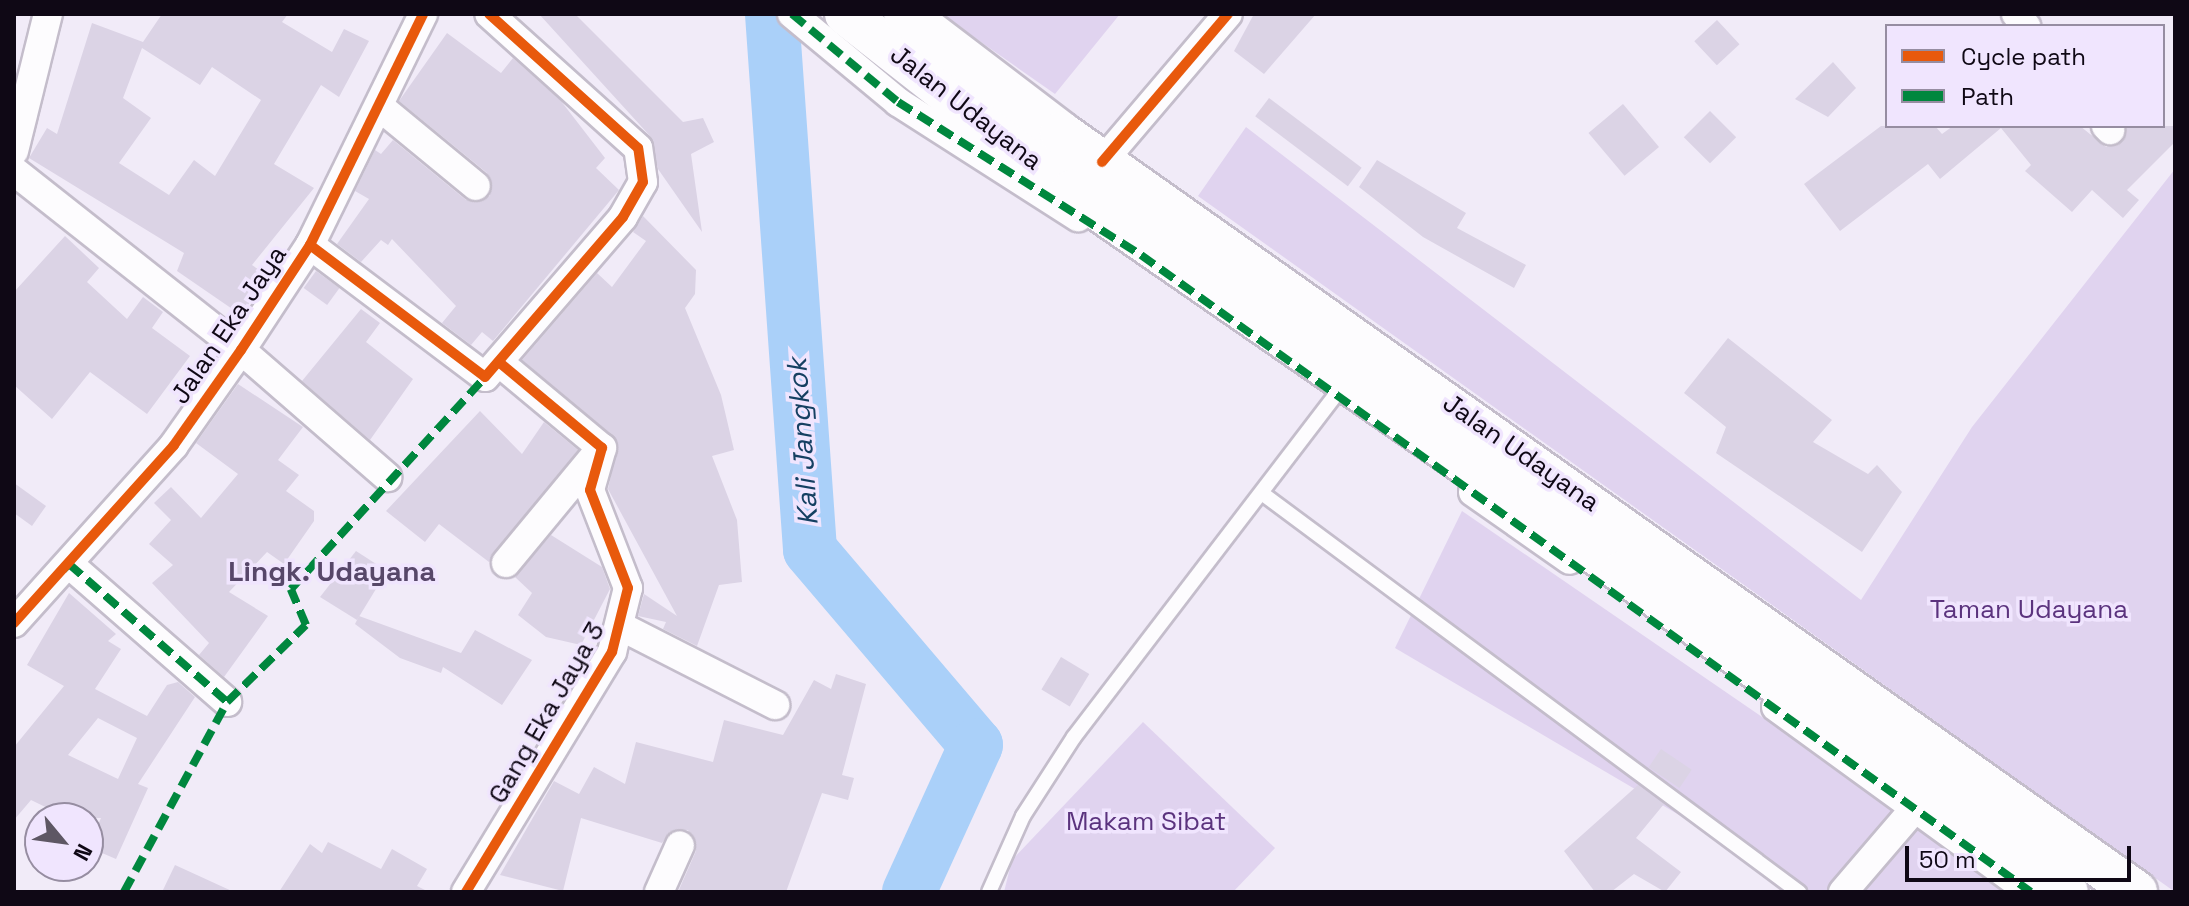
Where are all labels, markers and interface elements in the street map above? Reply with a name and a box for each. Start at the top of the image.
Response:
legend [1885,24,2165,128]
street label: Jalan Udayana [884,39,1048,177]
text: Cycle path [1961,41,2086,72]
text: Path [1961,81,2014,112]
street label: Jalan Eka Jaya [165,240,293,410]
water label: Kali Jangkok [779,357,825,527]
street label: Jalan Udayana [1437,387,1605,519]
district label: Lingk. Udayana [228,554,436,588]
park label: Taman Udayana [1930,594,2128,626]
street label: Gang Eka Jaya 3 [482,617,612,809]
north arrow [24,802,104,882]
park label: Makam Sibat [1066,806,1226,838]
scale bar [1909,830,2135,880]
text: N [67,839,99,866]
text: 50 m [1919,844,1976,875]

